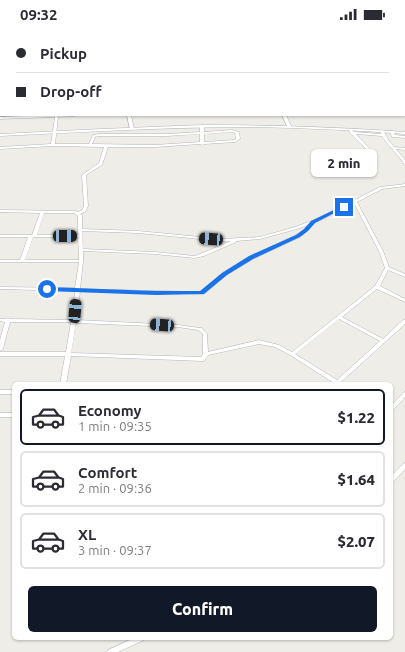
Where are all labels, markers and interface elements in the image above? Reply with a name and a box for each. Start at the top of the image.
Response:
text: 09:32 [20,6,58,23]
text: Pickup [40,45,87,62]
text: Drop-off [40,83,102,100]
callout: 2 min [311,149,377,177]
text: 2 min [327,156,361,170]
route end [335,198,353,216]
car [53,230,77,242]
car [199,232,223,246]
route start [38,280,56,298]
car [68,299,82,323]
car [150,318,174,332]
icon: car [30,399,66,435]
text: Economy [78,402,142,419]
text: $1.22 [337,409,375,426]
text: 1 min · 09:35 [78,419,152,433]
icon: car [30,461,66,497]
text: Comfort [78,464,137,481]
text: $1.64 [337,471,375,488]
text: 2 min · 09:36 [78,481,152,495]
icon: car [30,523,66,559]
text: XL [78,526,96,543]
text: $2.07 [337,533,375,550]
text: 3 min · 09:37 [78,543,152,557]
button: Confirm [28,586,377,632]

